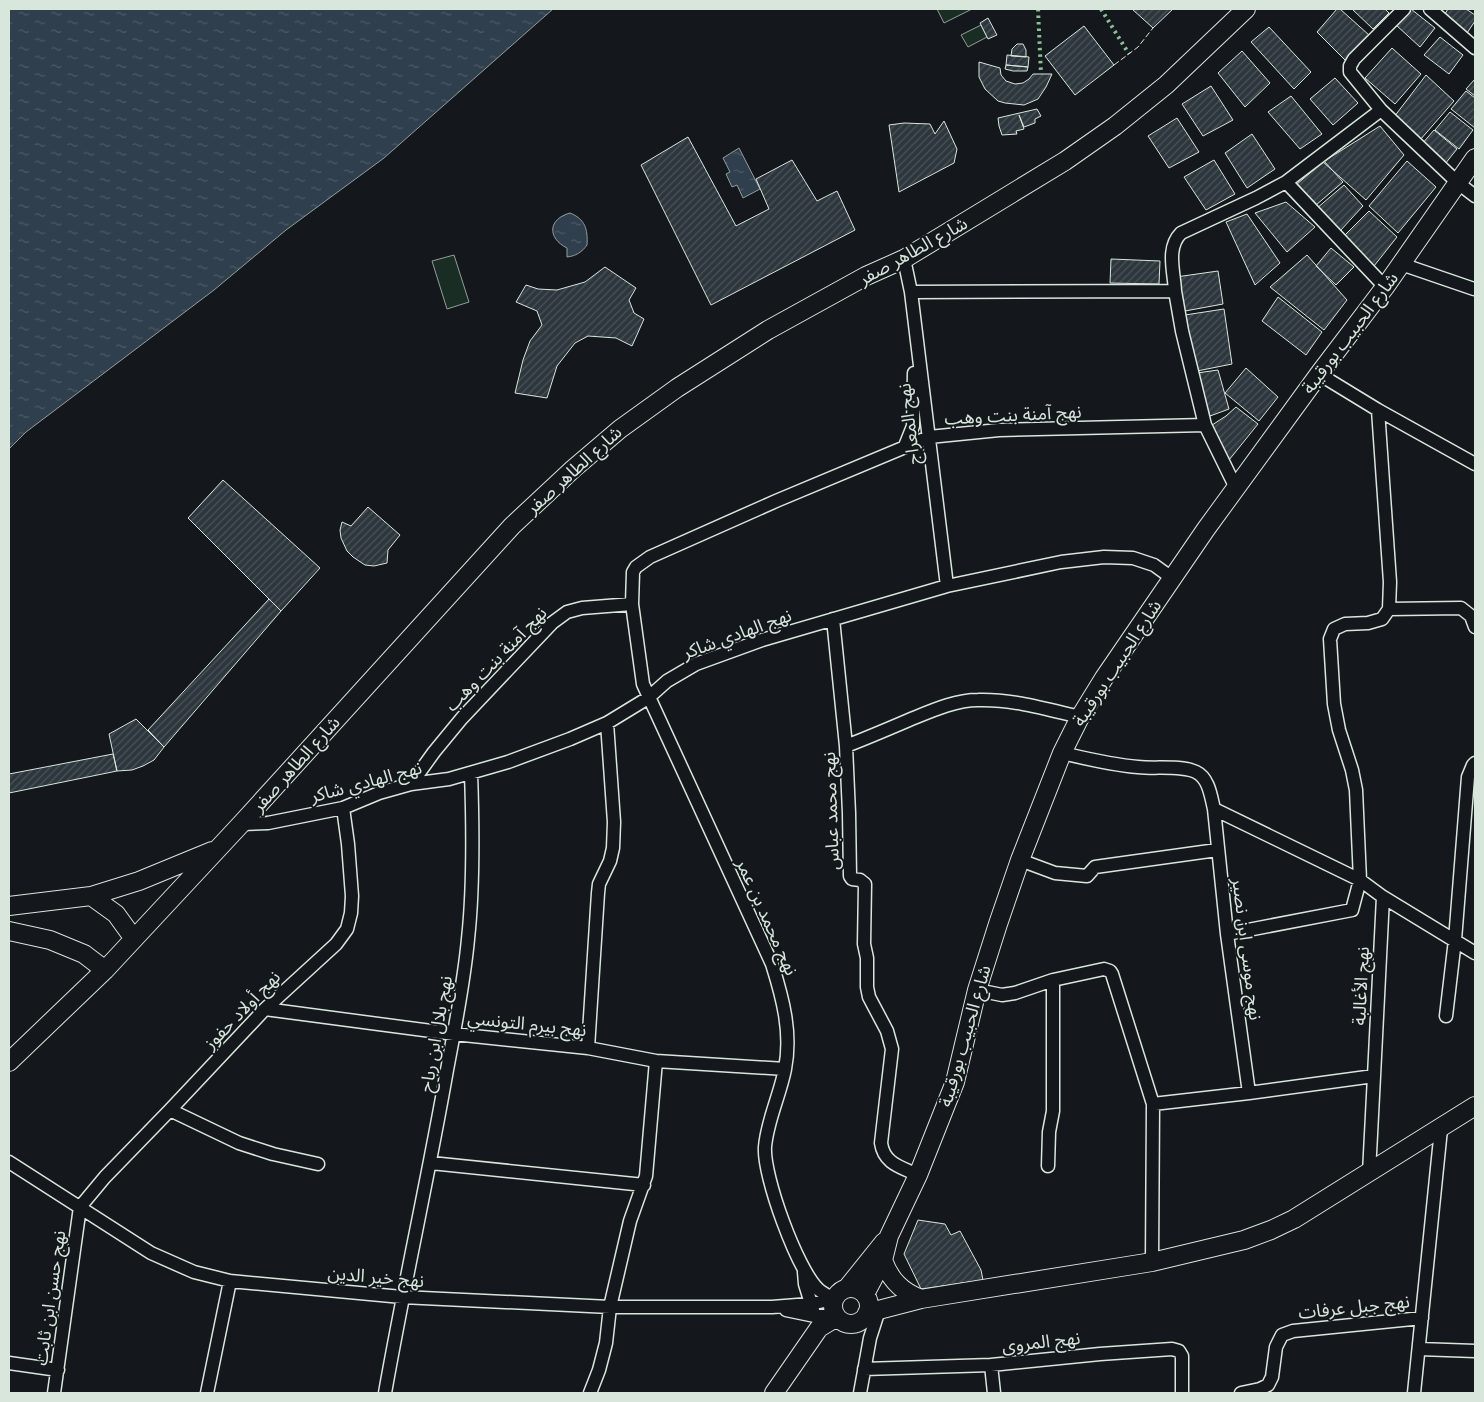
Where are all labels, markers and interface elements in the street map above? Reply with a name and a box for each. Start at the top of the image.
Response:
street label: شارع الطاهر صفر [854,212,973,293]
street label: شارع الحبيب بورقيبة [1297,268,1405,400]
street label: نهج المعراج [893,382,927,466]
street label: نهج آمنة بنت وهب [944,400,1082,432]
street label: شارع الطاهر صفر [521,421,628,522]
street label: شارع الحبيب بورقيبة [1068,596,1169,732]
street label: نهج آمنة بنت وهب [440,602,553,717]
street label: نهج الهادي شاكر [678,604,795,666]
street label: شارع الطاهر صفر [247,712,347,819]
street label: نهج محمد عباس [818,751,846,870]
street label: نهج الهادي شاكر [307,757,425,810]
street label: نهج محمد بن عمر [729,854,803,980]
street label: نهج موسى ابن نصير [1225,876,1267,1022]
street label: نهج الأغالبة [1348,946,1376,1026]
street label: شارع الحبيب بورقيبة [934,963,999,1110]
street label: نهج أولاد حفوز [198,966,286,1056]
street label: نهج بلال ابن رباح [415,974,459,1094]
street label: نهج بيرم التونسي [466,1007,587,1044]
street label: نهج حسن ابن ثابت [30,1229,72,1367]
street label: نهج خير الدين [327,1262,425,1294]
street label: نهج جبل عرفات [1297,1290,1411,1326]
street label: نهج المروى [1001,1327,1081,1359]

